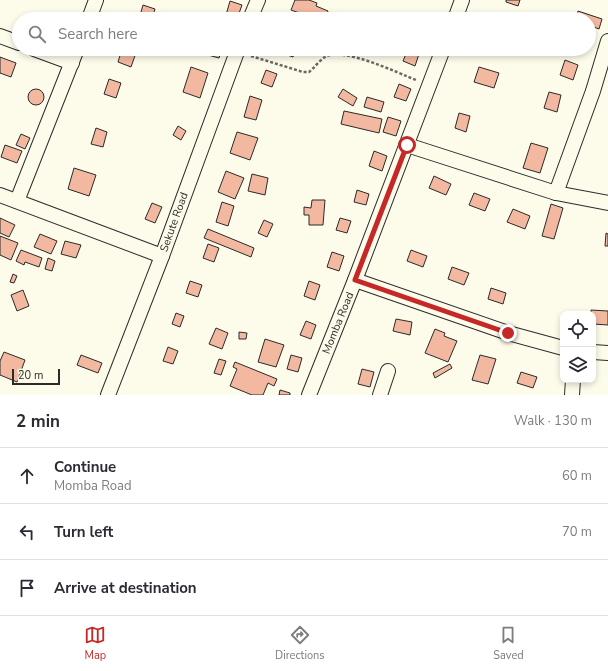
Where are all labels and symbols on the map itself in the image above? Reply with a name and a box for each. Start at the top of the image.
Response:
route start [398,136,416,154]
street label: Sekute Road [156,190,192,254]
street label: Momba Road [319,290,357,356]
route end [499,324,517,342]
scale bar [12,367,60,386]

